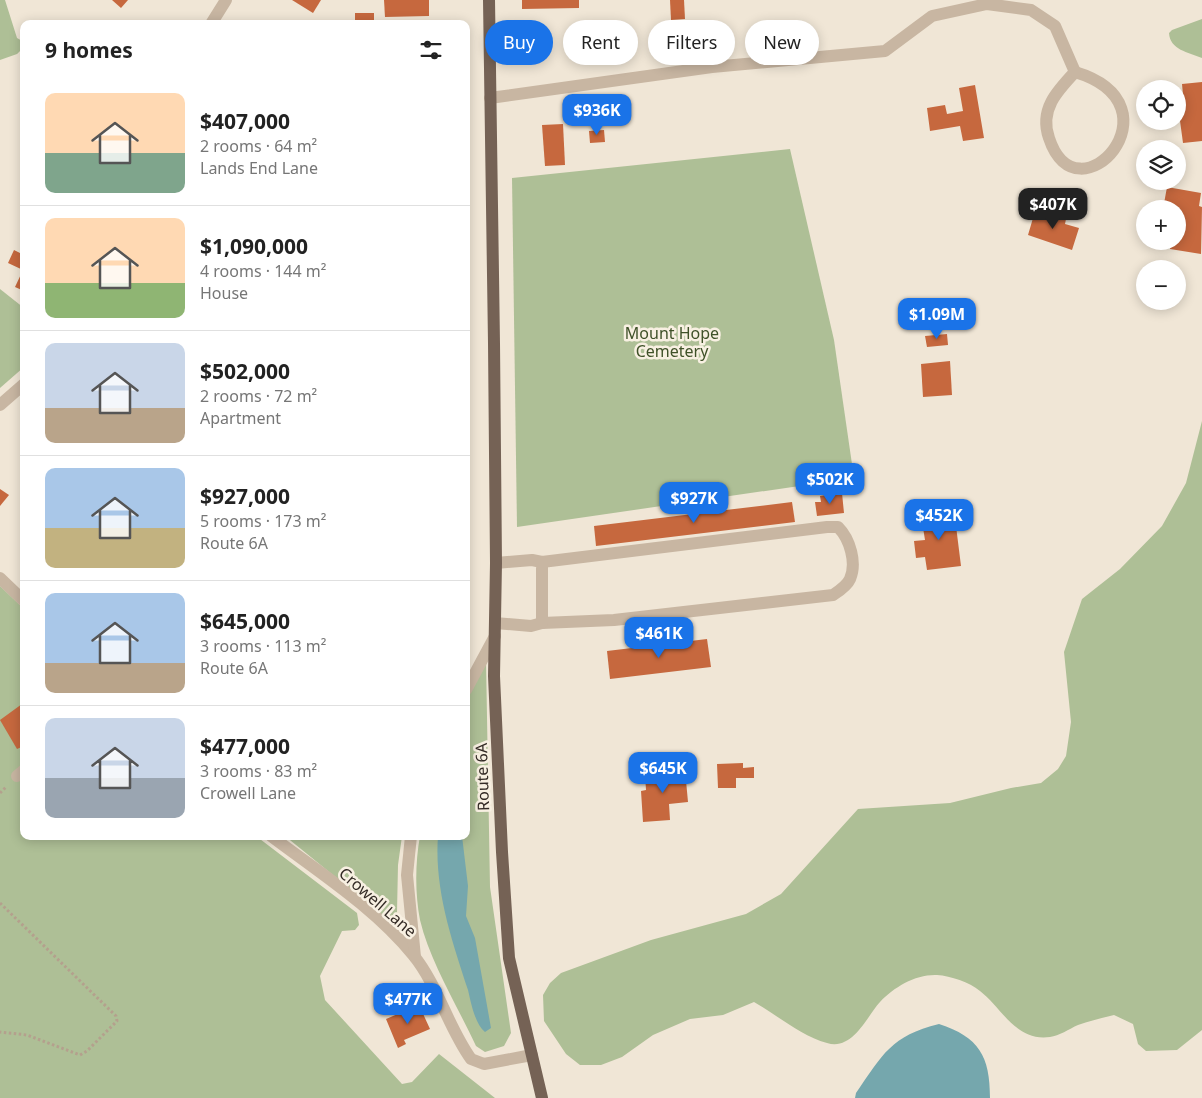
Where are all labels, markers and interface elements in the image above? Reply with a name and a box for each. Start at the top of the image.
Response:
chip: Buy [485,20,553,65]
chip: Rent [563,20,638,65]
chip: Filters [648,20,735,65]
chip: New [745,20,819,65]
text: 9 homes [45,36,133,64]
icon: filters [417,36,445,64]
map controls [1136,80,1186,310]
button: locate [1136,80,1186,130]
pin: $936K [562,94,632,136]
text: $936K [573,99,621,121]
text: $407,000 [200,107,290,135]
icon: home [85,113,145,173]
text: 2 rooms · 64 m² [200,135,317,157]
button: layers [1136,140,1186,190]
text: Lands End Lane [200,157,318,179]
pin: $407K [1018,188,1088,230]
text: $407K [1029,193,1077,215]
button: + [1136,200,1186,250]
text: $1,090,000 [200,232,308,260]
icon: home [85,238,145,298]
text: 4 rooms · 144 m² [200,260,326,282]
button: − [1136,260,1186,310]
text: House [200,282,248,304]
pin: $1.09M [896,298,978,340]
text: $1.09M [909,303,965,325]
park label: Mount Hope Cemetery [625,322,719,362]
text: $502,000 [200,357,290,385]
icon: home [85,363,145,423]
text: 2 rooms · 72 m² [200,385,317,407]
text: Apartment [200,407,281,429]
pin: $502K [795,462,865,505]
text: $502K [806,468,854,490]
text: $927,000 [200,482,290,510]
pin: $927K [659,482,729,524]
text: $927K [670,487,718,509]
icon: home [85,488,145,548]
pin: $452K [904,498,974,541]
text: $452K [915,504,963,526]
text: 5 rooms · 173 m² [200,510,326,532]
text: Route 6A [200,532,268,554]
text: $645,000 [200,607,290,635]
icon: home [85,613,145,673]
pin: $461K [624,616,694,659]
text: $461K [635,622,683,644]
text: 3 rooms · 113 m² [200,635,326,657]
text: Route 6A [200,657,268,679]
text: $477,000 [200,732,290,760]
icon: home [85,738,145,798]
street label: Route 6A [470,742,494,811]
pin: $645K [628,752,698,794]
text: $645K [639,757,687,779]
text: 3 rooms · 83 m² [200,760,317,782]
text: Crowell Lane [200,782,296,804]
street label: Crowell Lane [335,862,421,942]
pin: $477K [373,982,443,1025]
text: $477K [384,988,432,1010]

